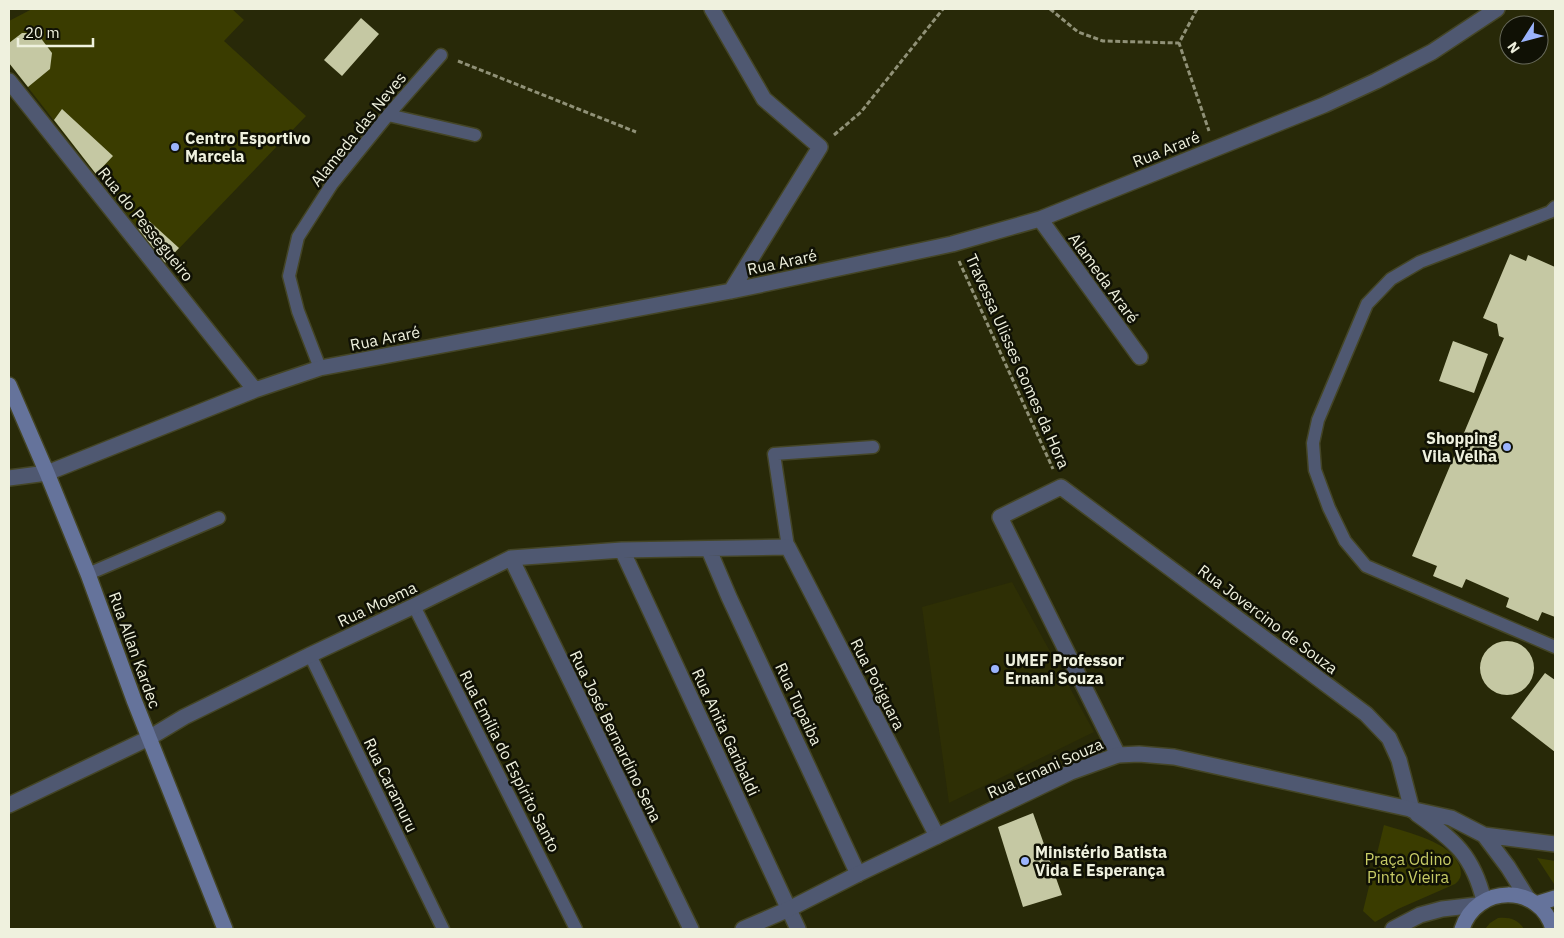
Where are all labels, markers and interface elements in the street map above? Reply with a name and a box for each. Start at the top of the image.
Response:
scale bar [18,15,92,47]
north arrow [1499,15,1549,65]
text: 20 m [25,23,60,42]
text: N [1503,38,1524,57]
street label: Alameda das Neves [306,68,410,190]
street label: Rua Araré [1129,126,1203,172]
place label: Centro Esportivo Marcela [185,128,311,166]
marker: Centro Esportivo Marcela [169,141,181,153]
street label: Rua do Pessegueiro [94,163,198,285]
street label: Alameda Araré [1065,229,1144,327]
street label: Rua Araré [745,245,819,279]
street label: Travessa Ulisses Gomes da Hora [962,251,1075,472]
street label: Rua Araré [348,321,422,355]
place label: Shopping Vila Velha [1422,428,1497,466]
marker: Shopping Vila Velha [1501,441,1513,453]
street label: Rua Jovercino de Souza [1194,560,1342,678]
street label: Rua Moema [334,577,420,631]
street label: Rua Allan Kardec [105,589,165,711]
street label: Rua Potiguara [846,635,910,733]
street label: Rua José Bernardino Sena [566,647,666,825]
place label: UMEF Professor Ernani Souza [1005,650,1124,688]
street label: Rua Tupaiba [771,660,827,749]
marker: UMEF Professor Ernani Souza [989,663,1001,675]
street label: Rua Anita Garibaldi [688,665,764,799]
street label: Rua Emília do Espírito Santo [455,667,565,855]
street label: Rua Ernani Souza [984,733,1106,802]
street label: Rua Caramuru [360,735,422,835]
place label: Ministério Batista Vida E Esperança [1035,842,1167,880]
park label: Praça Odino Pinto Vieira [1365,849,1451,887]
marker: Ministério Batista Vida E Esperança [1019,855,1031,867]

